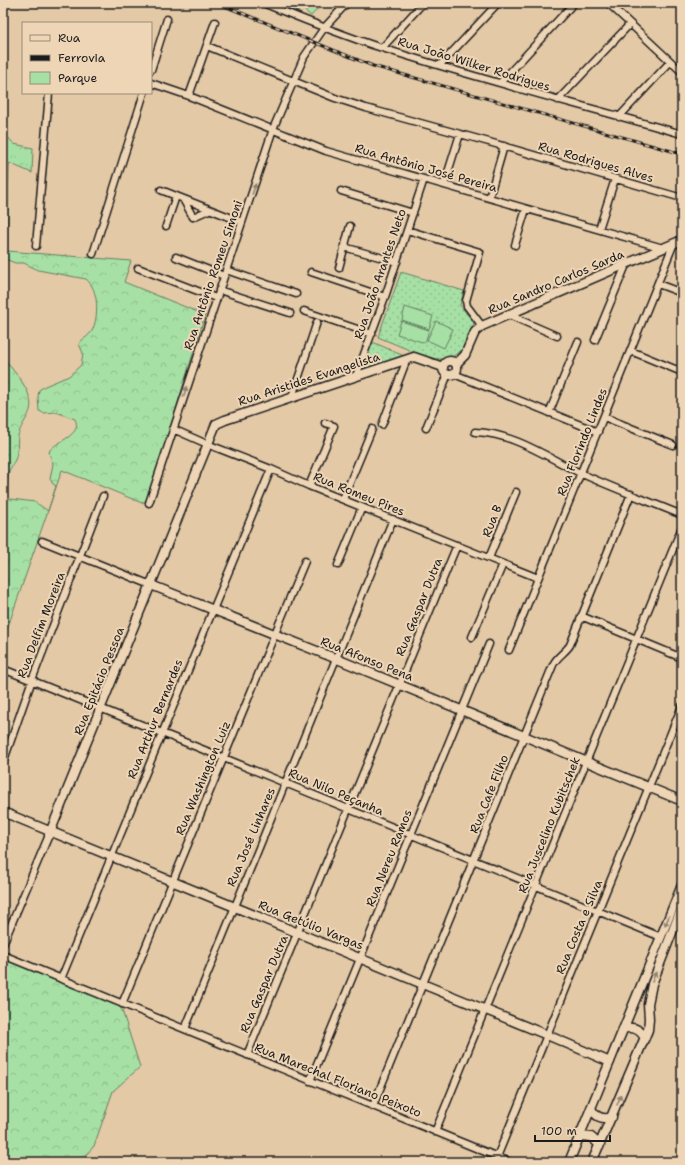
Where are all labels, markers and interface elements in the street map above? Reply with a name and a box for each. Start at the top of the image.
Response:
legend [22,22,152,94]
text: Rua [58,30,81,46]
street label: Rua João Wilker Rodrigues [396,33,552,95]
text: Ferrovia [58,50,106,66]
text: Parque [58,70,97,86]
street label: Rua Rodrigues Alves [537,138,656,186]
street label: Rua Antônio José Pereira [353,140,499,196]
one-way arrow [251,183,257,195]
street label: Rua Antônio Romeu Simoni [180,198,246,352]
street label: Rua João Arantes Neto [350,207,410,341]
street label: Rua Sandro Carlos Sarda [486,246,627,318]
street label: Rua Aristides Evangelista [236,348,382,409]
one-way arrow [182,385,188,397]
street label: Rua Florindo Lindes [553,386,611,498]
street label: Rua Romeu Pires [311,468,407,520]
street label: Rua B [478,502,506,540]
street label: Rua Gaspar Dutra [392,555,446,659]
street label: Rua Delfim Moreira [13,569,69,680]
street label: Rua Epitácio Pessoa [70,624,128,737]
street label: Rua Afonso Pena [318,633,416,685]
street label: Rua Arthur Bernardes [124,657,186,781]
street label: Rua Washington Luiz [172,718,234,838]
street label: Rua Cafe Filho [466,752,512,836]
street label: Rua Juscelino Kubitschek [514,754,584,896]
street label: Rua Nilo Peçanha [286,765,387,820]
street label: Rua José Linhares [223,785,279,889]
street label: Rua Nereu Ramos [362,807,416,909]
street label: Rua Costa e Silva [552,877,606,976]
street label: Rua Getúlio Vargas [256,897,366,953]
one-way arrow [664,916,670,927]
street label: Rua Gaspar Dutra [236,932,292,1035]
one-way arrow [652,971,658,983]
street label: Rua Marechal Floriano Peixoto [252,1039,424,1121]
one-way arrow [616,1095,622,1106]
scale bar [535,1117,610,1143]
text: 100 m [541,1123,577,1139]

